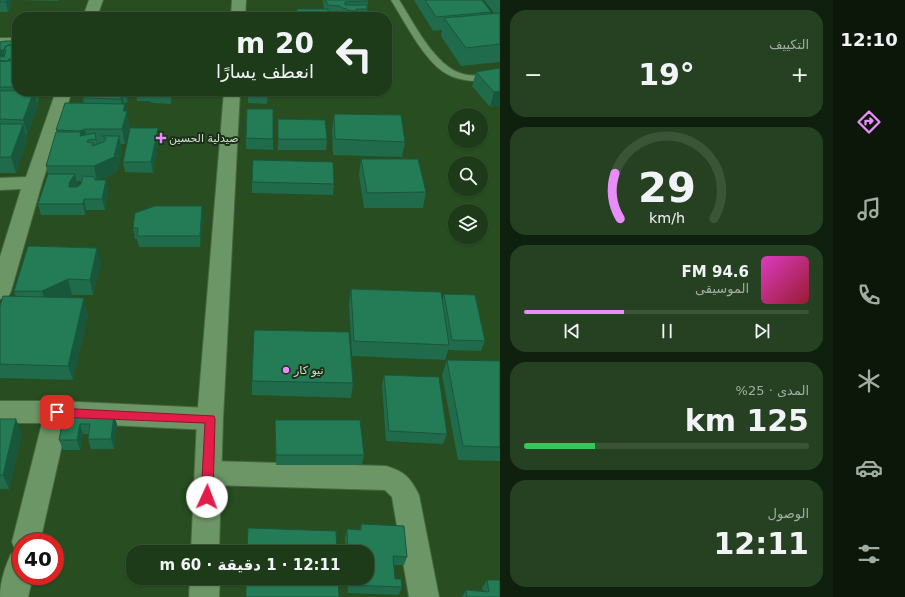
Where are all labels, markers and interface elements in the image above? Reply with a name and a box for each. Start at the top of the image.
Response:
text: 20 m [236,27,314,60]
icon: left [328,28,380,80]
text: 12:10 [840,29,898,50]
text: التكييف [769,37,809,52]
text: 19° [638,57,695,92]
text: انعطف يسارًا [216,61,314,82]
text: − [524,62,542,87]
text: + [791,62,809,87]
map controls [448,108,488,244]
button: sound [448,108,488,148]
icon: directions [855,108,883,136]
place label: صيدلية الحسين [169,132,239,145]
marker: صيدلية الحسين [156,133,166,143]
button: search [448,156,488,196]
text: 29 [638,163,695,212]
icon: music [855,195,883,223]
button: layers [448,204,488,244]
text: km/h [648,210,685,226]
text: 94.6 FM [682,263,749,281]
text: الموسيقى [695,281,749,296]
icon: phone [855,281,883,309]
icon: previous [561,320,583,342]
icon: pause [656,320,678,342]
icon: next [751,320,773,342]
place label: نيو كار [293,364,323,377]
marker: نيو كار [281,365,291,375]
icon: climate [855,367,883,395]
text: المدى · 25% [736,383,809,398]
pin [40,395,74,429]
icon: arrive [46,401,68,423]
text: 125 km [685,403,809,438]
icon: car [855,454,883,482]
position arrow [186,476,228,518]
text: الوصول [768,506,809,521]
text: 12:11 [714,526,809,561]
speed limit sign: 40 [12,533,64,585]
icon: filters [855,540,883,568]
text: 12:11 · 1 دقيقة · 60 m [160,556,341,574]

